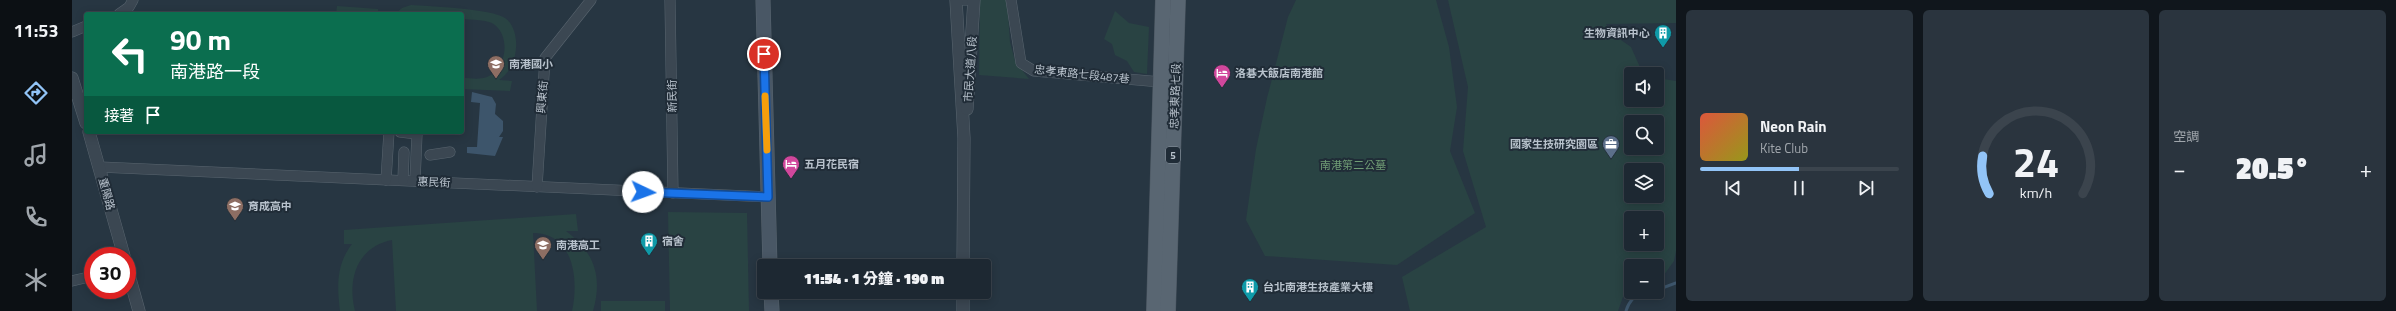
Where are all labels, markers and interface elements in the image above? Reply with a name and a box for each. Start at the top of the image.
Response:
text: 11:53 [14,17,58,44]
text: 90 m [170,18,231,61]
building icon: 生物資訊中心 [1653,23,1673,48]
place label: 生物資訊中心 [1584,25,1650,41]
icon: left [104,28,156,80]
street label: 市民大道八段 [960,36,980,102]
pin [747,37,781,71]
icon: arrive [753,43,775,65]
school or university icon: 南港國小 [486,54,506,79]
place label: 南港國小 [509,56,553,72]
text: 南港路一段 [170,58,260,85]
street label: 忠孝東路七段487巷 [1034,61,1130,87]
street label: 忠孝東路七段 [1166,63,1184,129]
hotel icon: 洛碁大飯店南港館 [1212,63,1232,88]
place label: 洛碁大飯店南港館 [1235,65,1323,81]
map controls [1624,67,1664,299]
button: sound [1624,67,1664,107]
icon: directions [22,79,50,107]
street label: 新民街 [664,79,680,113]
street label: 興東街 [533,80,551,114]
text: 接著 [104,104,134,127]
icon: arrive [142,104,164,126]
button: search [1624,115,1664,155]
text: Neon Rain [1760,115,1827,138]
text: 空調 [2173,126,2199,146]
text: 24 [2013,129,2059,192]
office icon: 國家生技研究園區 [1601,134,1621,159]
place label: 國家生技研究園區 [1510,136,1598,152]
text: Kite Club [1760,138,1808,158]
icon: music [22,141,50,169]
text: 20.5° [2235,145,2310,191]
road number: 5 [1166,147,1180,163]
text: − [2173,152,2186,186]
text: + [2360,152,2372,186]
hotel icon: 五月花民宿 [781,154,801,179]
place label: 五月花民宿 [804,156,859,172]
park label: 南港第二公墓 [1320,157,1386,173]
button: layers [1624,163,1664,203]
position arrow [622,171,664,213]
street label: 惠民街 [417,173,451,191]
street label: 重陽路 [95,176,119,212]
icon: previous [1722,177,1744,199]
icon: pause [1788,177,1810,199]
icon: next [1855,177,1877,199]
text: km/h [2020,181,2052,203]
school or university icon: 育成高中 [225,196,245,221]
place label: 育成高中 [248,198,292,214]
icon: phone [22,203,50,231]
button: + [1624,211,1664,251]
building icon: 宿舍 [639,231,659,256]
place label: 宿舍 [662,233,684,249]
school or university icon: 南港高工 [533,235,553,260]
place label: 南港高工 [556,237,600,253]
speed limit sign: 30 [84,247,136,299]
button: − [1624,259,1664,299]
icon: climate [22,266,50,294]
text: 11:54 · 1 分鐘 · 190 m [804,267,944,290]
building icon: 台北南港生技產業大樓 [1240,277,1260,302]
place label: 台北南港生技產業大樓 [1263,279,1373,295]

